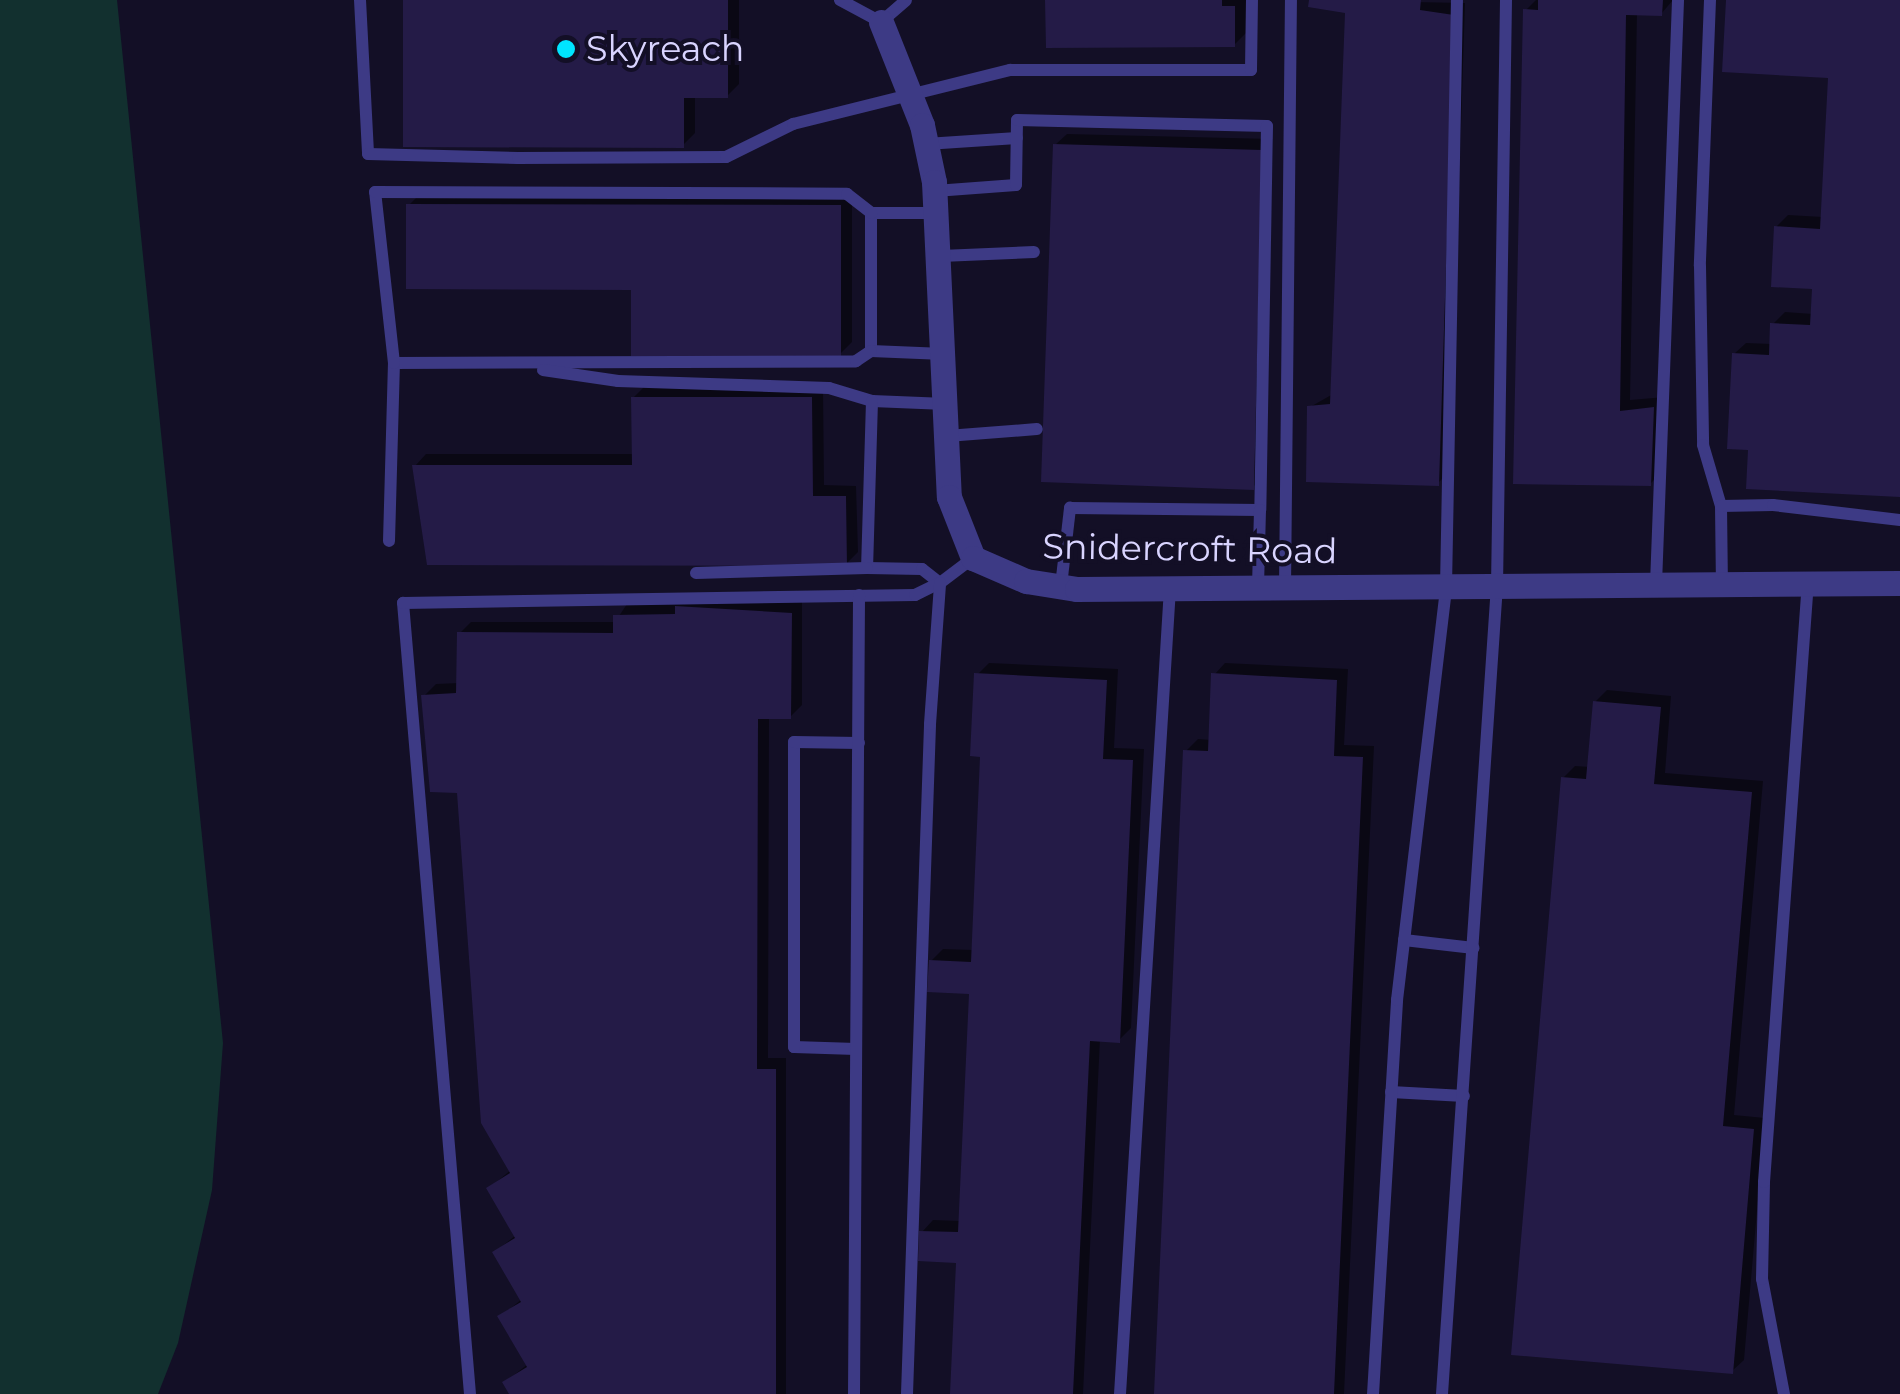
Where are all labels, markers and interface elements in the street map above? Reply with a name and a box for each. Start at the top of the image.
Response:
place label: Skyreach [586,28,744,70]
marker: Skyreach [555,38,577,60]
street label: Snidercroft Road [1042,525,1338,573]

